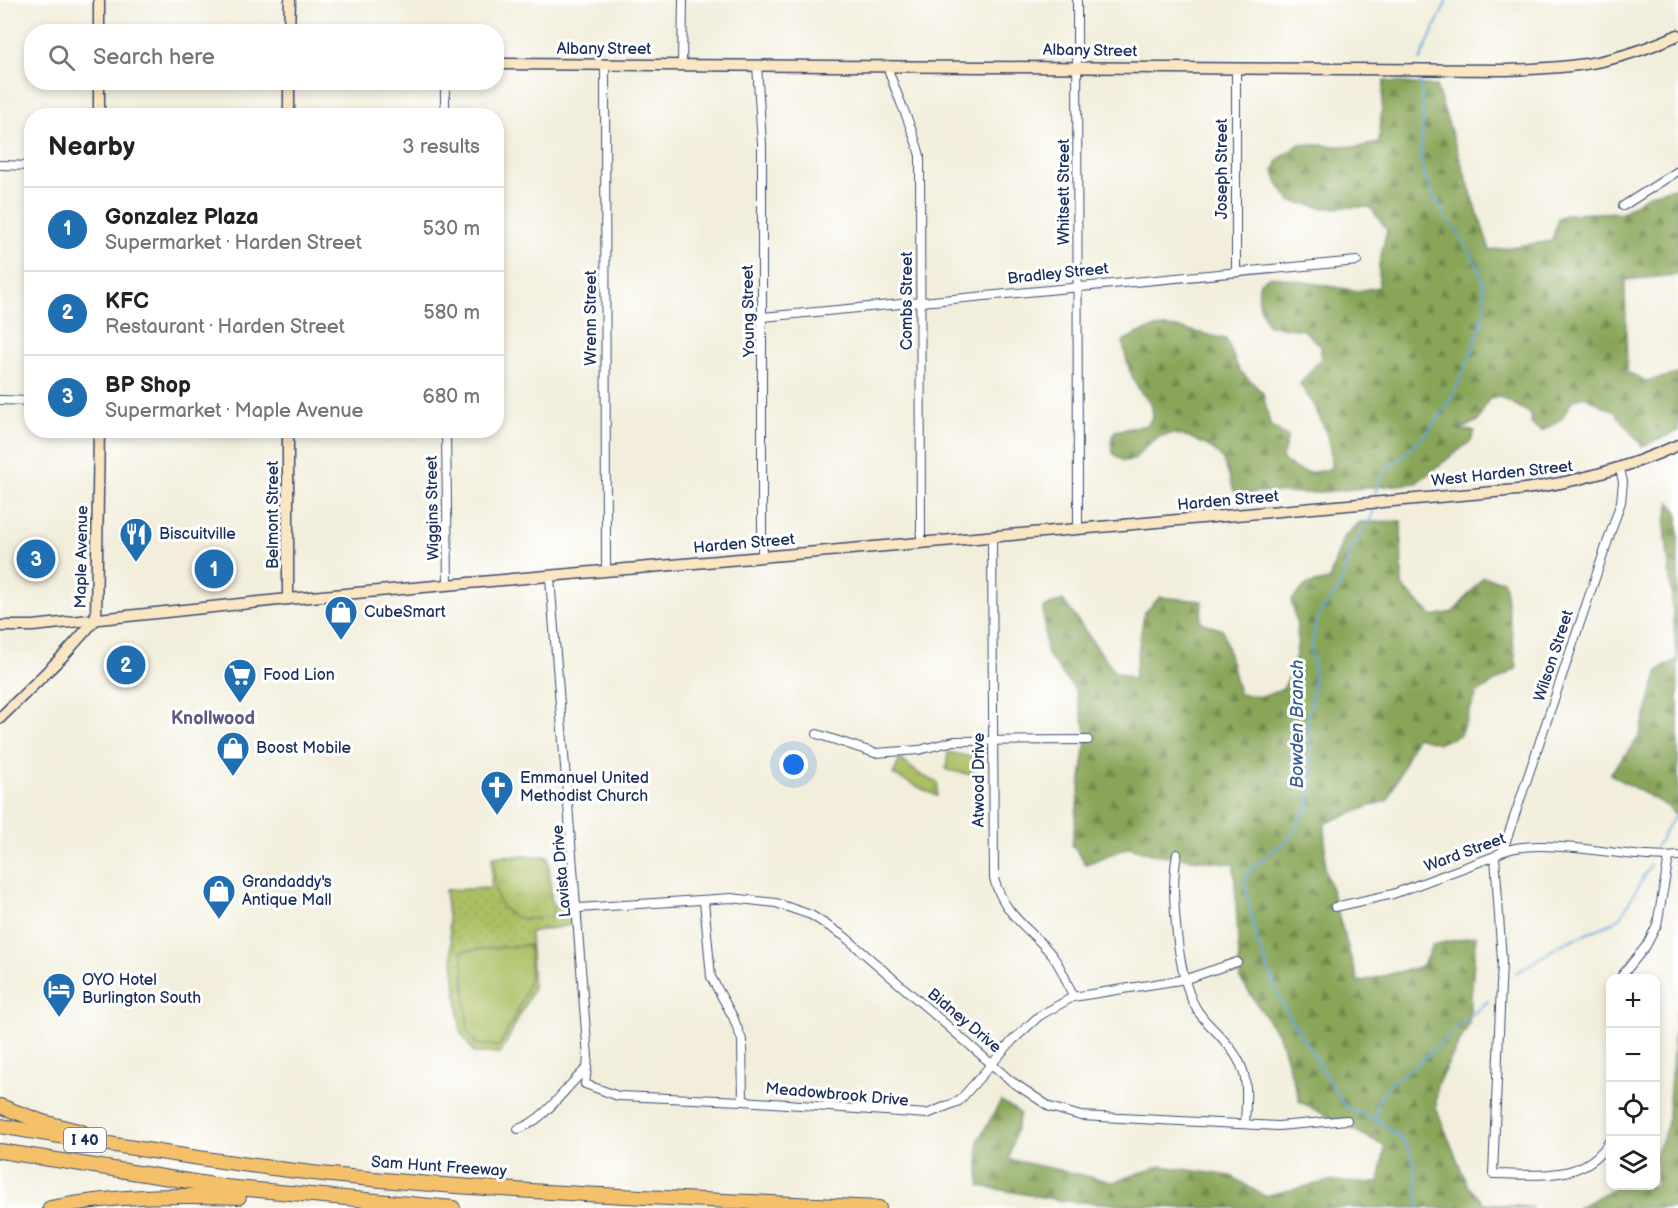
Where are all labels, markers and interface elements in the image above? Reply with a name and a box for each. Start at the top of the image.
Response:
search box [24,24,504,90]
street label: Albany Street [557,40,651,59]
icon: search [45,41,78,74]
street label: Albany Street [1043,41,1138,61]
text: Search here [93,44,215,71]
street label: Joseph Street [1213,119,1232,219]
text: Nearby [48,132,135,163]
text: 3 results [402,135,480,159]
street label: Whitsett Street [1055,139,1074,245]
text: Gonzalez Plaza [105,204,259,231]
text: 1 [63,217,72,241]
text: 530 m [423,217,480,241]
text: Supermarket · Harden Street [105,231,362,255]
street label: Combs Street [898,252,917,350]
street label: Bradley Street [1007,259,1110,289]
street label: Young Street [739,265,759,358]
street label: Wrenn Street [582,270,601,366]
text: KFC [105,288,149,315]
text: 2 [62,301,73,325]
text: 580 m [423,301,480,325]
text: Restaurant · Harden Street [105,315,345,339]
text: BP Shop [105,372,191,399]
text: 3 [62,385,73,409]
text: 680 m [422,385,480,409]
text: Supermarket · Maple Avenue [105,399,363,423]
street label: Wiggins Street [423,455,443,561]
street label: West Harden Street [1430,457,1574,491]
street label: Belmont Street [264,461,283,569]
street label: Harden Street [1176,487,1280,515]
street label: Maple Avenue [72,505,92,609]
restaurant icon: Biscuitville [118,516,154,563]
place label: Biscuitville [159,525,236,544]
street label: Harden Street [692,530,796,558]
pin: 3 [16,536,56,582]
pin: 1 [194,546,234,592]
shop icon: CubeSmart [323,594,359,641]
place label: CubeSmart [364,603,446,622]
street label: Wilson Street [1530,608,1578,704]
pin: 2 [106,642,146,688]
supermarket icon: Food Lion [222,657,258,704]
water label: Bowden Branch [1287,660,1308,788]
place label: Food Lion [263,666,335,685]
district label: Knollwood [171,708,255,729]
shop icon: Boost Mobile [215,730,251,777]
street label: Atwood Drive [970,732,989,827]
place label: Boost Mobile [256,739,351,758]
your location [779,750,808,779]
church icon: Emmanuel United Methodist Church [479,769,515,816]
place label: Emmanuel United Methodist Church [520,769,649,806]
street label: Lavista Drive [548,824,575,918]
street label: Ward Street [1422,829,1508,877]
shop icon: Grandaddy's Antique Mall [201,873,237,920]
place label: Grandaddy's Antique Mall [242,873,332,910]
hotel icon: OYO Hotel Burlington South [41,971,77,1018]
place label: OYO Hotel Burlington South [82,971,201,1008]
map controls [1606,974,1660,1190]
button: + [1606,974,1660,1028]
street label: Bidney Drive [923,985,1005,1058]
button: − [1606,1028,1660,1082]
street label: Meadowbrook Drive [765,1079,910,1111]
button: locate [1606,1082,1660,1136]
road number: I 40 [64,1128,106,1152]
button: layers [1606,1136,1660,1190]
street label: Sam Hunt Freeway [370,1153,508,1181]

